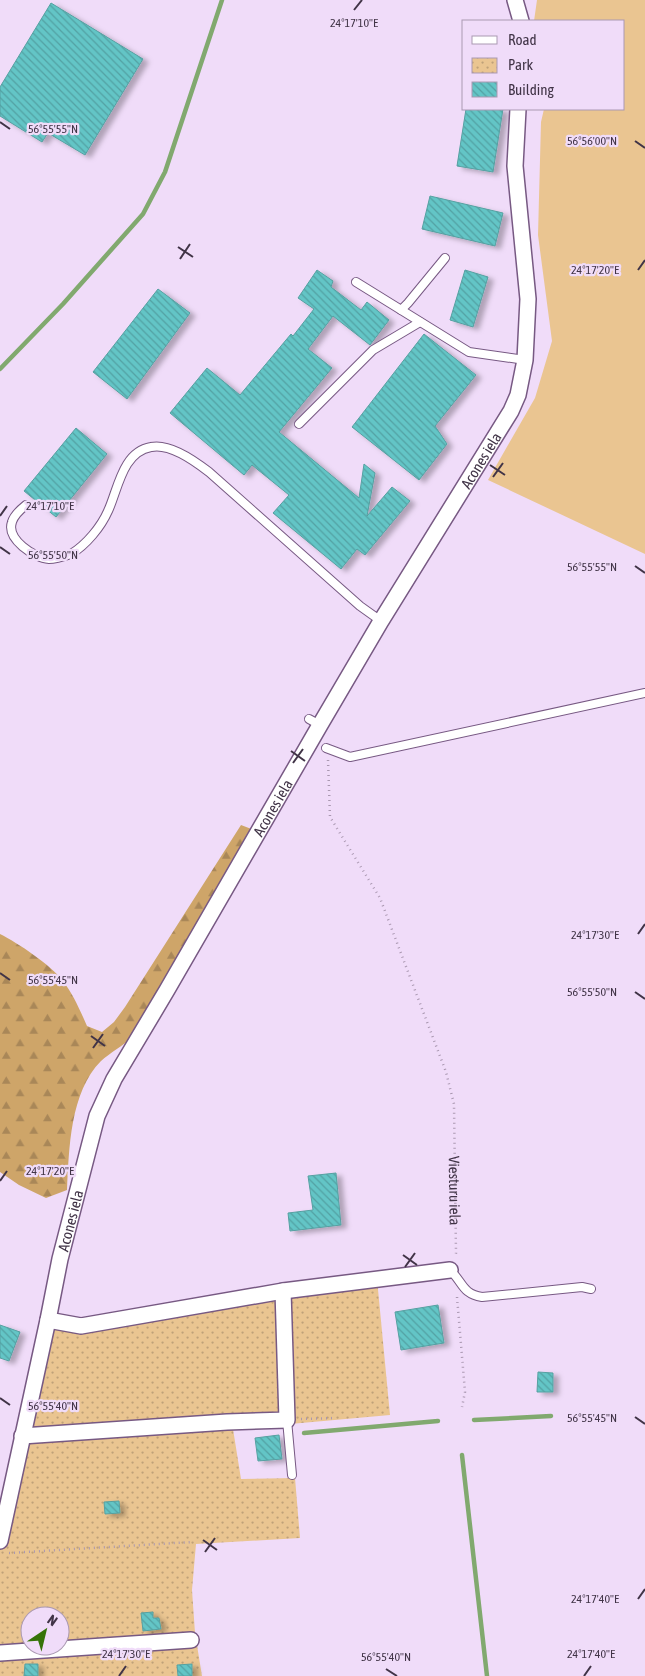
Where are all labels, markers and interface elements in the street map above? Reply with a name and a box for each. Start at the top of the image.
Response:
text: 24°17'10"E [330,16,378,30]
legend [462,20,625,110]
text: Road [508,31,537,48]
text: Park [508,56,533,73]
text: Building [508,81,554,98]
text: 56°55'55"N [28,122,78,136]
text: 56°56'00"N [567,134,617,148]
text: 24°17'20"E [571,263,619,277]
street label: Acones iela [457,429,504,491]
text: 24°17'10"E [26,499,74,513]
text: 56°55'50"N [28,548,78,562]
text: 56°55'55"N [567,560,617,574]
street label: Acones iela [249,776,295,839]
text: 24°17'30"E [571,928,619,942]
text: 56°55'45"N [28,973,78,987]
text: 56°55'50"N [567,985,617,999]
street label: Viesturu iela [446,1156,464,1226]
text: 24°17'20"E [26,1164,74,1178]
street label: Acones iela [54,1188,86,1253]
text: 56°55'40"N [28,1399,78,1413]
text: 56°55'45"N [567,1411,617,1425]
text: 24°17'40"E [571,1592,619,1606]
north arrow [20,1606,70,1656]
text: N [44,1611,60,1629]
text: 24°17'30"E [102,1647,150,1661]
text: 24°17'40"E [567,1647,615,1661]
text: 56°55'40"N [361,1650,411,1664]

